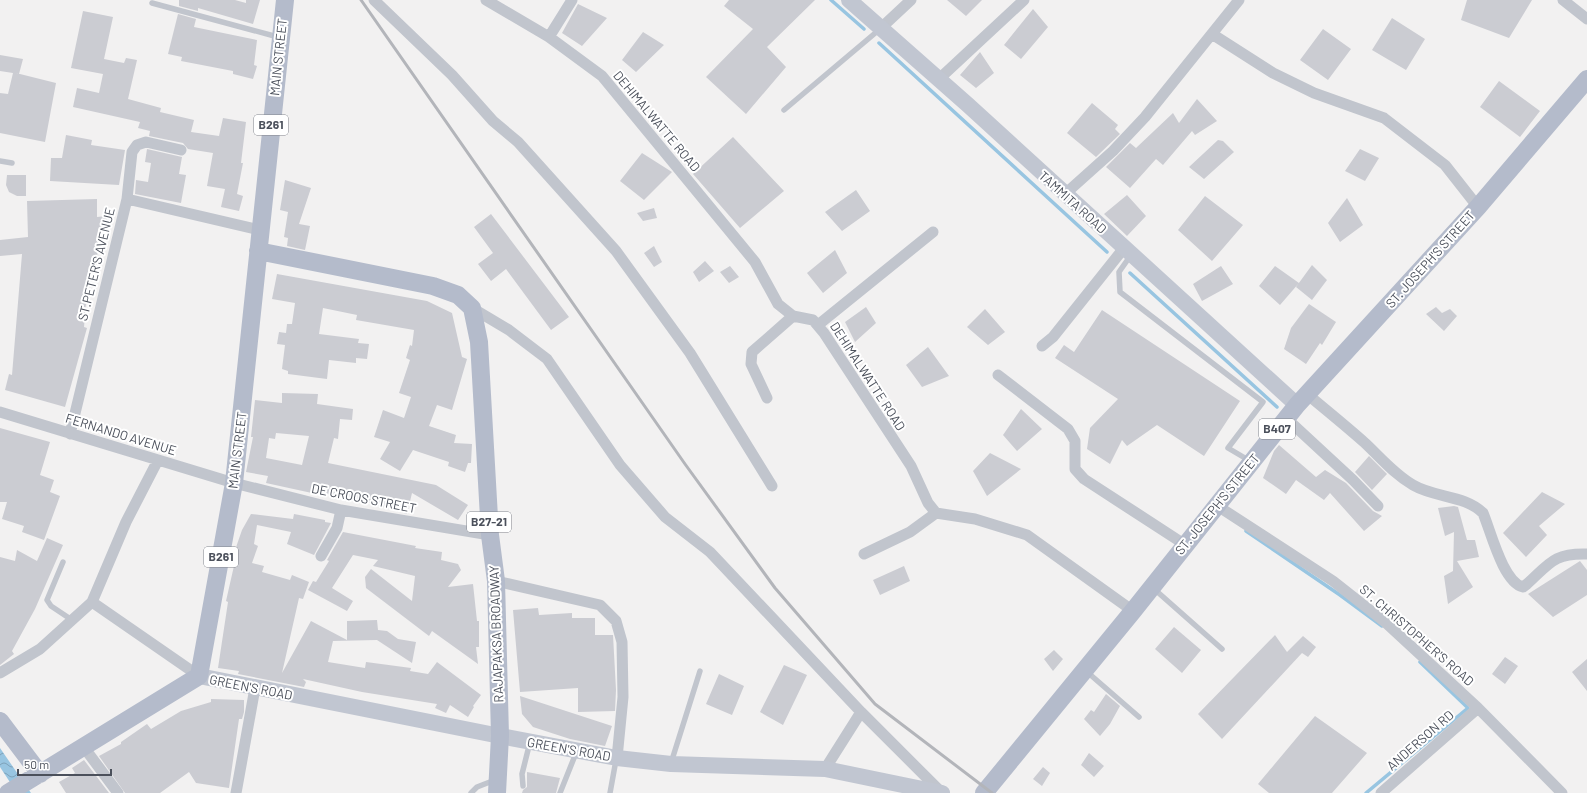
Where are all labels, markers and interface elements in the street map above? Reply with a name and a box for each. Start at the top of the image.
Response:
street label: MAIN STREET [266,18,290,96]
street label: DEHIMALWATTE ROAD [610,67,704,175]
road number: B261 [254,115,288,135]
street label: TAMMITA ROAD [1036,167,1110,237]
street label: ST.PETER'S AVENUE [74,206,118,322]
street label: ST. JOSEPH'S STREET [1382,207,1478,311]
street label: DEHIMALWATTE ROAD [827,319,909,433]
street label: FERNANDO AVENUE [64,410,178,458]
street label: MAIN STREET [224,410,250,490]
road number: B407 [1259,419,1295,439]
street label: ST. JOSEPH'S STREET [1171,450,1263,558]
street label: DE CROOS STREET [310,480,418,516]
road number: B27-21 [467,512,511,532]
road number: B261 [204,547,238,567]
street label: RAJAPAKSA BROADWAY [486,565,506,703]
street label: ST. CHRISTOPHER'S ROAD [1357,581,1477,689]
street label: GREEN'S ROAD [208,671,294,703]
street label: ANDERSON RD [1383,707,1457,773]
street label: GREEN'S ROAD [526,734,612,764]
scale bar [18,751,111,777]
text: 50 m [24,757,49,771]

